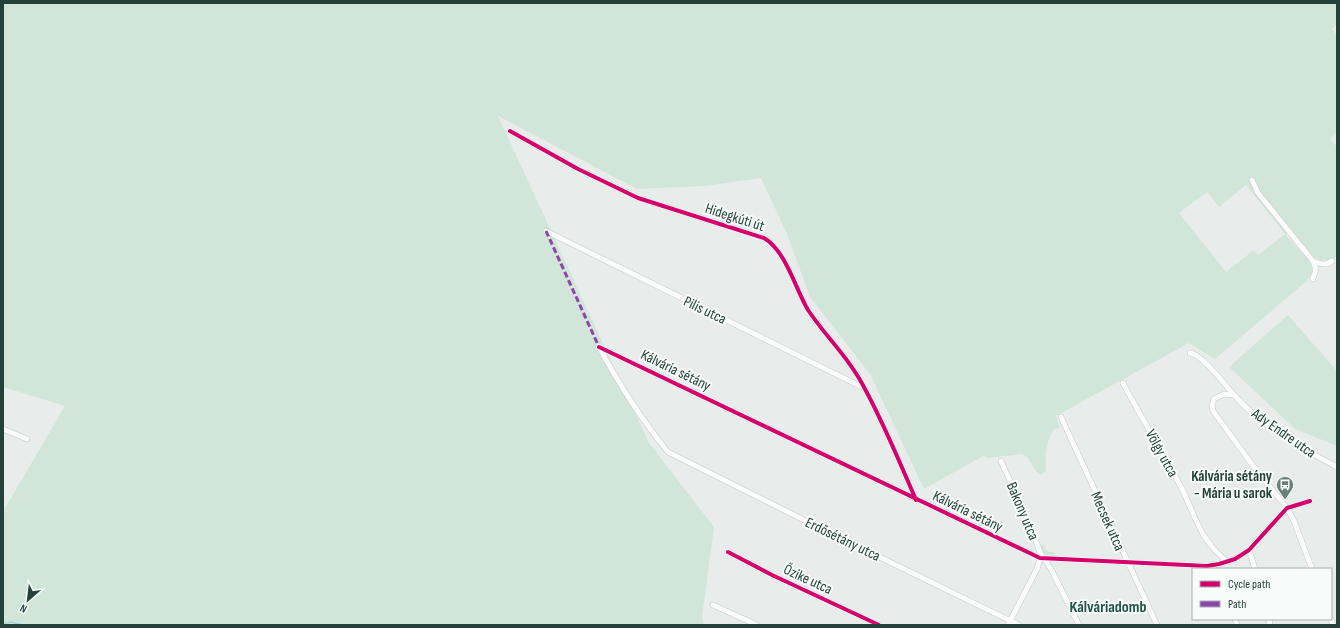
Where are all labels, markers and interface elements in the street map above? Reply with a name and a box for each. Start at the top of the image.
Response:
street label: Hidegkúti út [703,199,767,236]
street label: Pilis utca [680,292,729,329]
street label: Kálvária sétány [638,345,714,396]
street label: Ady Endre utca [1247,404,1320,463]
street label: Völgy utca [1141,426,1182,481]
place label: Kálvária sétány - Mária u sarok [1191,467,1273,503]
bus stop icon: Kálvária sétány - Mária u sarok [1275,475,1295,500]
street label: Bakony utca [1002,479,1043,543]
street label: Kálvária sétány [930,486,1006,537]
street label: Mecsek utca [1086,489,1129,554]
street label: Erdősétány utca [802,513,884,566]
street label: Őzike utca [780,560,835,599]
legend [1192,568,1332,620]
text: Cycle path [1228,577,1270,592]
north arrow [8,580,48,620]
text: Path [1228,597,1246,612]
district label: Kálváriadomb [1070,598,1146,617]
text: N [18,601,29,616]

